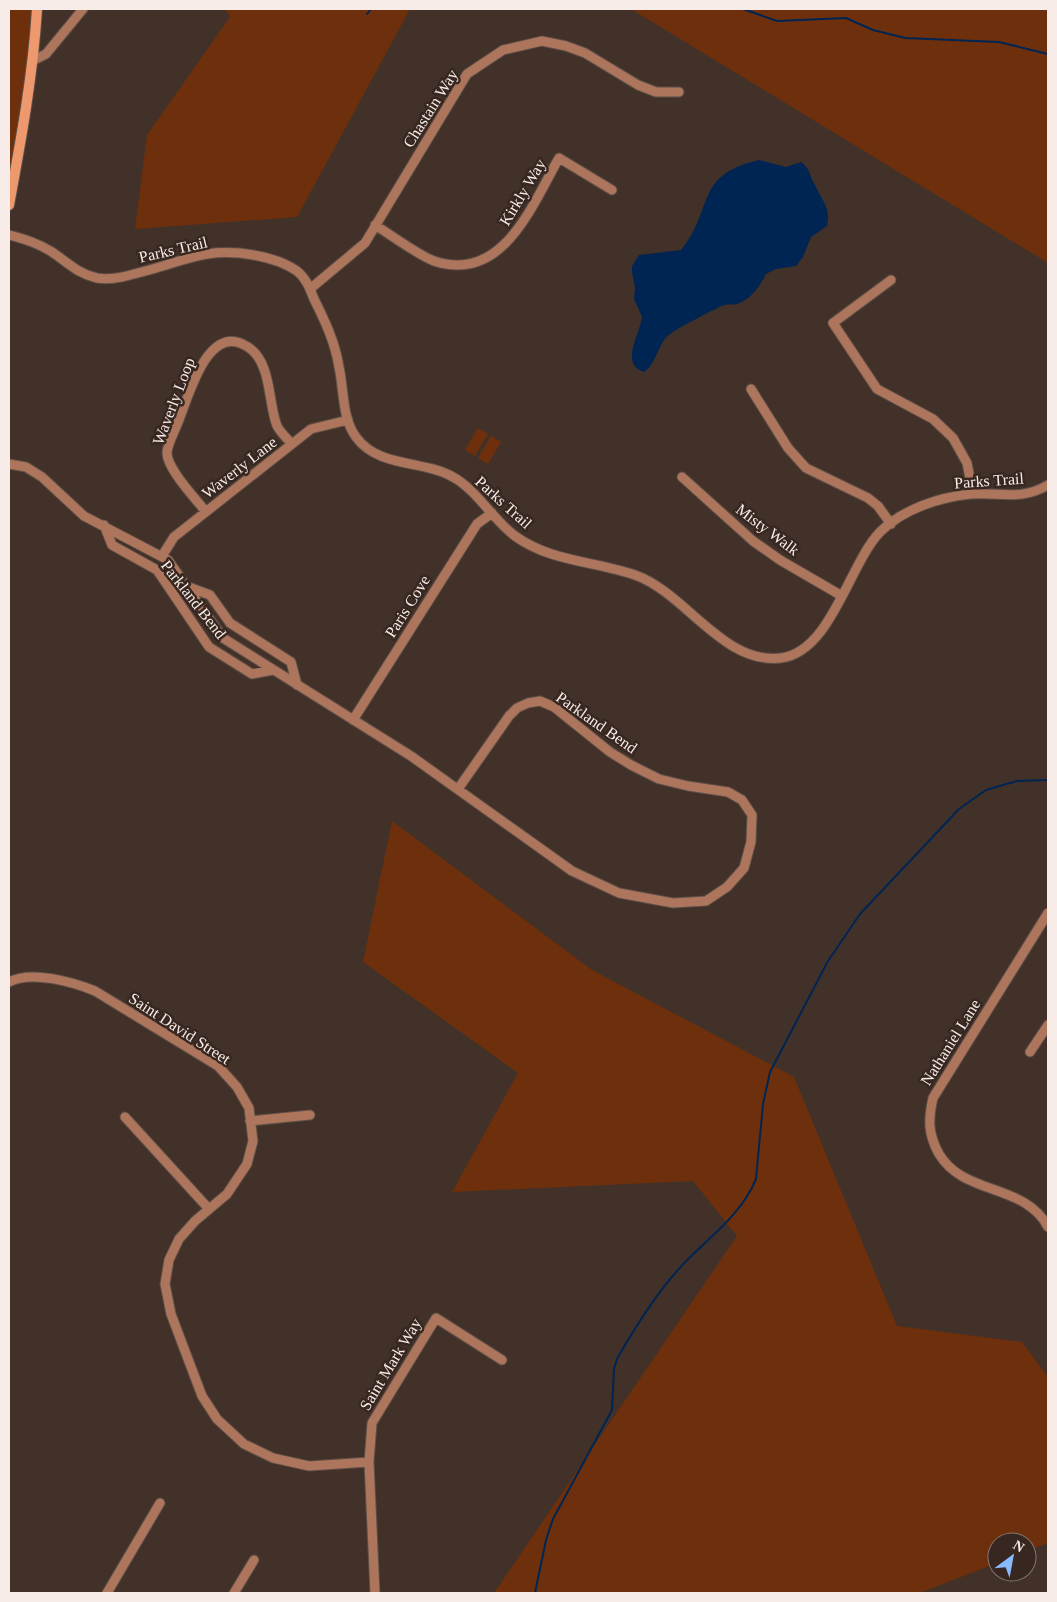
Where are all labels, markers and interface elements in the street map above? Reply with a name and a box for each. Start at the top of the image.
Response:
street label: Chastain Way [400,66,462,151]
street label: Kirkly Way [496,156,550,229]
street label: Parks Trail [137,233,210,266]
street label: Waverly Loop [149,355,199,447]
street label: Waverly Lane [199,433,281,503]
street label: Parks Trail [954,470,1025,491]
street label: Parks Trail [472,473,536,532]
street label: Misty Walk [732,500,803,559]
street label: Parkland Bend [158,557,229,642]
street label: Paris Cove [382,572,433,640]
street label: Parkland Bend [553,688,640,757]
street label: Saint David Street [126,989,234,1068]
street label: Nathaniel Lane [917,996,984,1088]
street label: Saint Mark Way [356,1315,425,1414]
north arrow [987,1532,1037,1582]
text: N [1010,1537,1027,1555]

